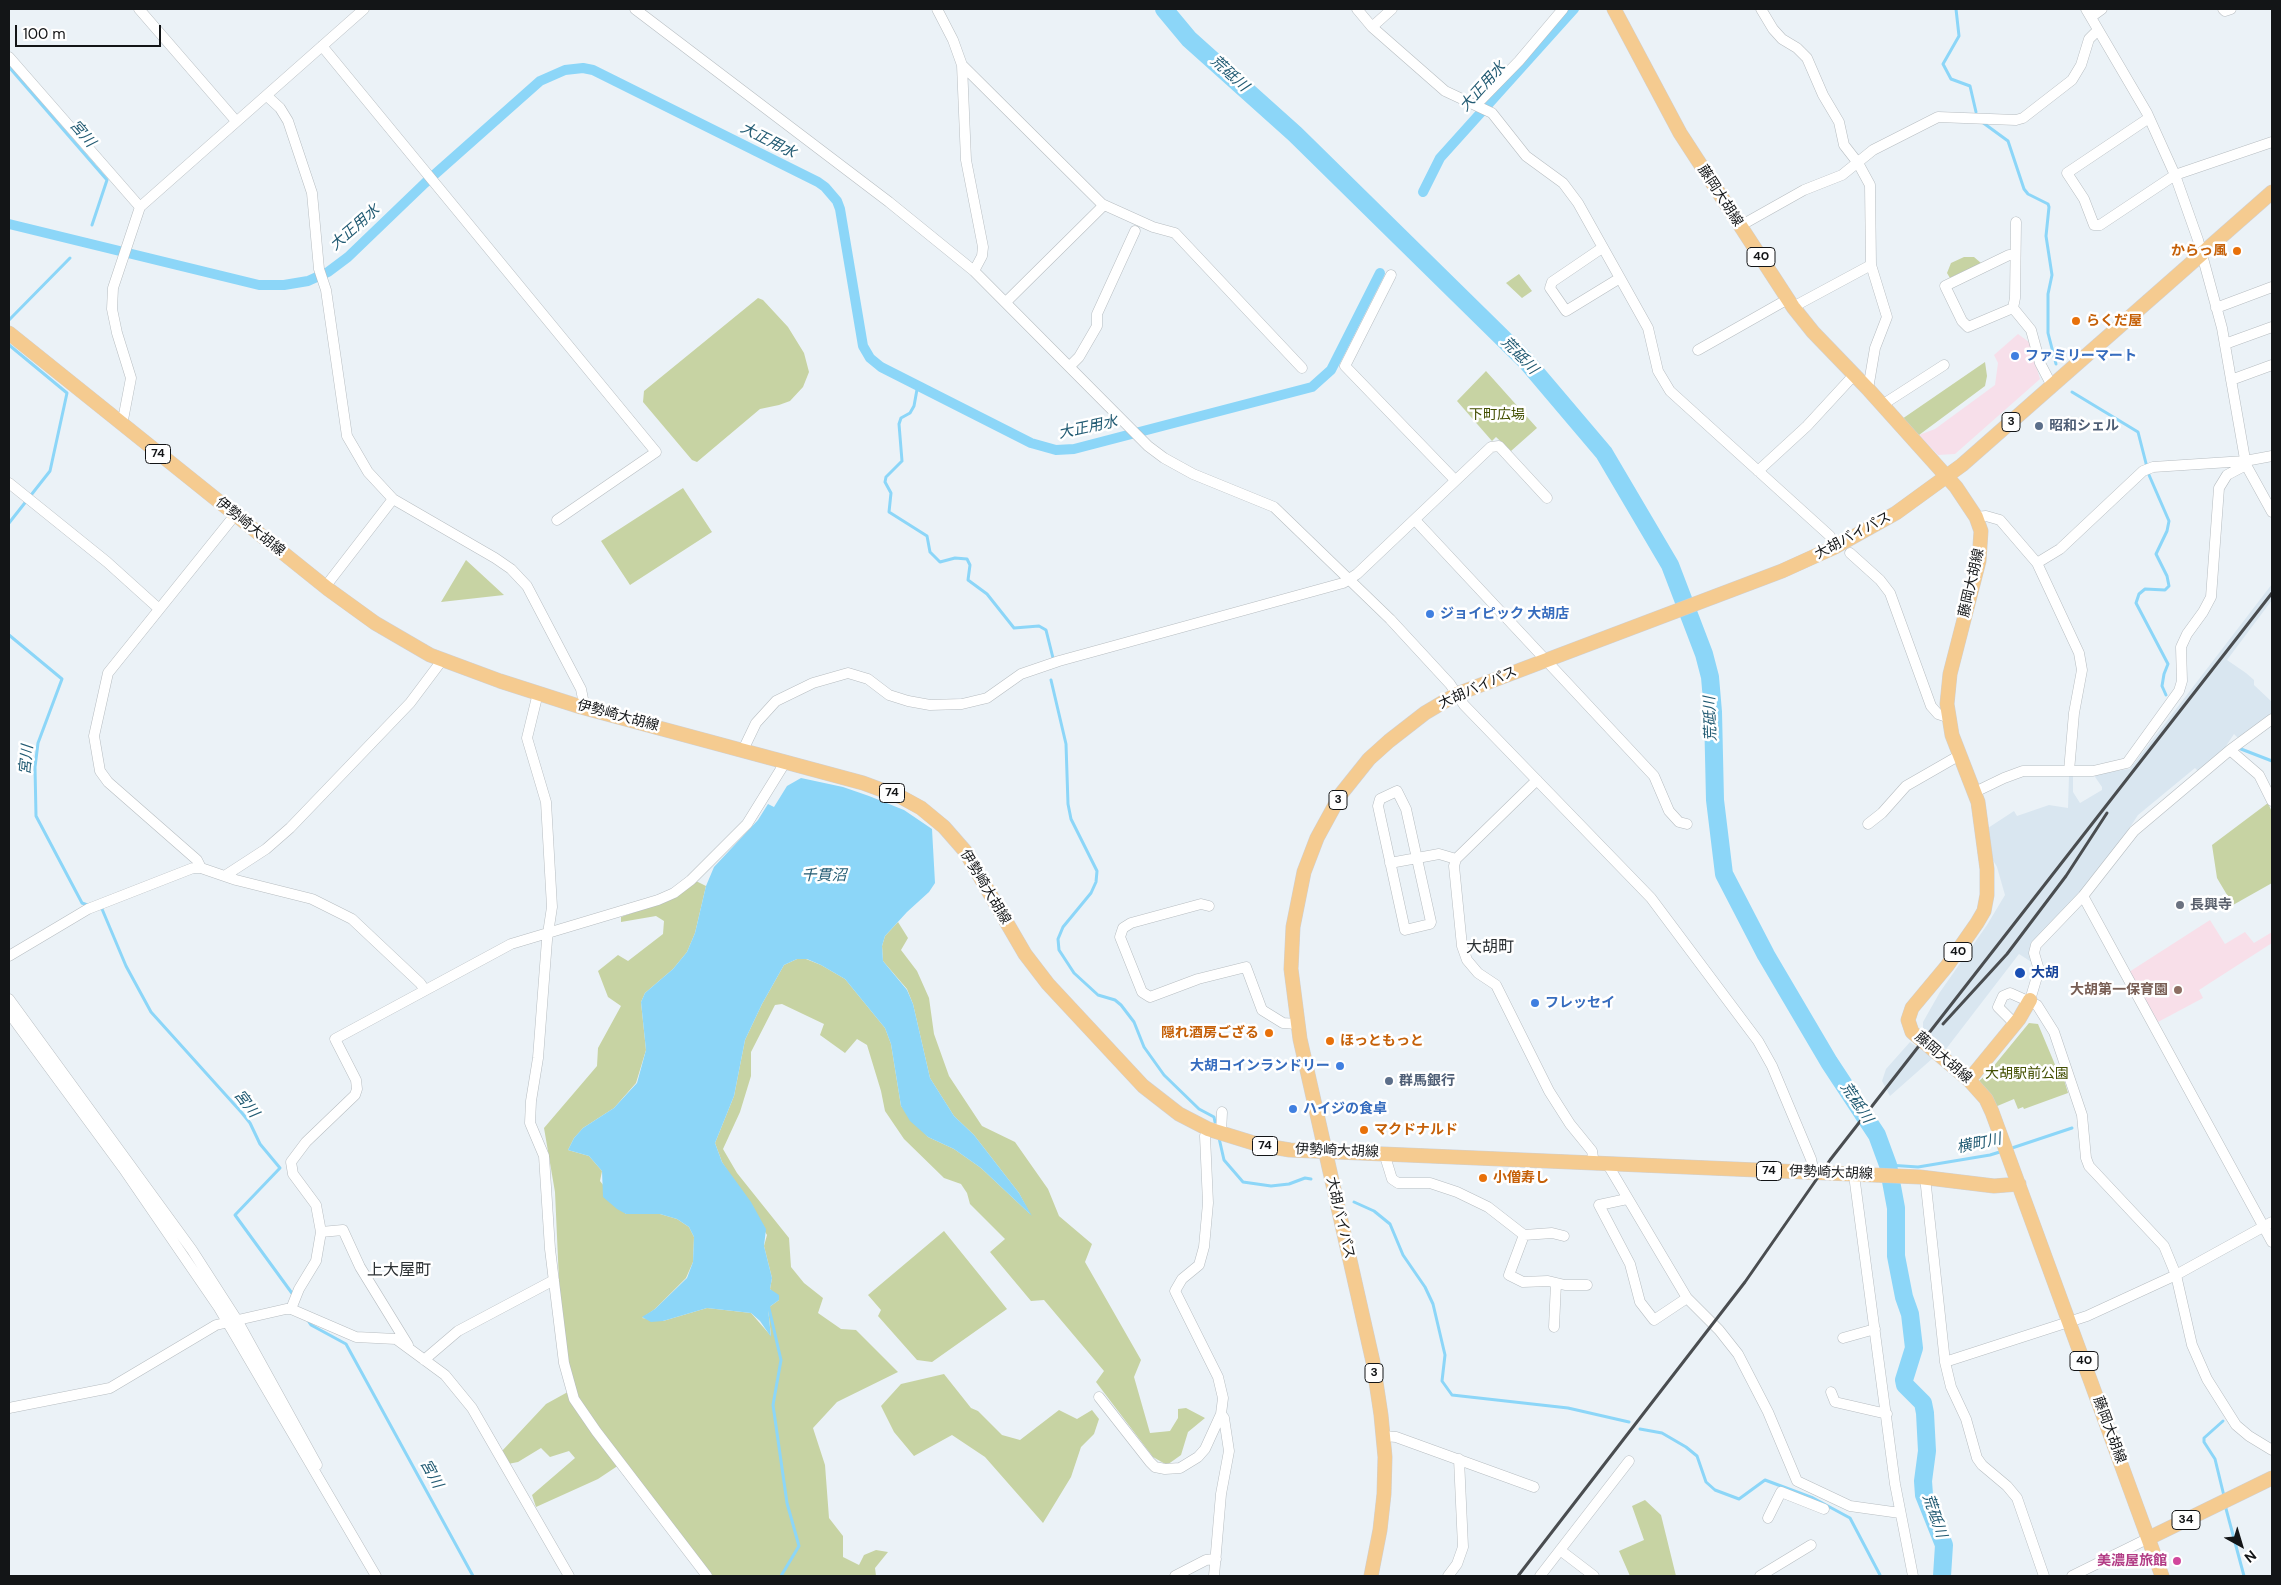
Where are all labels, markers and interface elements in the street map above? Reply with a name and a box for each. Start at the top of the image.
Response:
scale bar [18,15,164,47]
text: 100 m [23,24,66,44]
water label: 荒砥川 [1206,52,1252,96]
water label: 大正用水 [1456,59,1510,115]
water label: 宮川 [65,117,99,151]
water label: 大正用水 [737,119,799,163]
street label: 藤岡大胡線 [1694,162,1746,230]
water label: 大正用水 [326,202,384,254]
place label: からっ風 [2171,243,2227,259]
marker: からっ風 [2231,245,2243,257]
road number: 40 [1747,248,1775,266]
place label: らくだ屋 [2086,313,2142,329]
marker: らくだ屋 [2070,315,2082,327]
water label: 荒砥川 [1497,334,1541,378]
place label: ファミリーマート [2025,348,2137,364]
marker: ファミリーマート [2009,350,2021,362]
park label: 下町広場 [1469,407,1525,423]
road number: 3 [2002,412,2020,432]
water label: 大正用水 [1057,413,1119,443]
place label: 昭和シェル [2049,418,2119,434]
marker: 昭和シェル [2033,420,2045,432]
road number: 74 [146,444,170,464]
street label: 伊勢崎大胡線 [212,494,288,560]
street label: 大胡バイパス [1812,509,1894,563]
street label: 藤岡大胡線 [1956,547,1988,619]
place label: ジョイピック 大胡店 [1440,606,1569,622]
marker: ジョイピック 大胡店 [1424,608,1436,620]
street label: 大胡バイパス [1436,663,1520,713]
water label: 荒砥川 [1701,696,1721,742]
street label: 伊勢崎大胡線 [575,697,661,735]
water label: 宮川 [17,744,37,776]
road number: 74 [880,784,904,802]
road number: 3 [1329,790,1347,810]
street label: 伊勢崎大胡線 [956,847,1014,927]
water label: 千貫沼 [802,867,846,885]
place label: 長興寺 [2190,897,2232,913]
marker: 長興寺 [2174,899,2186,911]
district label: 大胡町 [1466,938,1514,958]
road number: 40 [1944,942,1972,962]
place label: 大胡 [2031,965,2059,981]
marker: 大胡 [2013,966,2027,980]
place label: 大胡第一保育園 [2070,982,2168,998]
marker: 大胡第一保育園 [2172,984,2184,996]
place label: フレッセイ [1545,995,1615,1011]
marker: フレッセイ [1529,997,1541,1009]
place label: 隠れ酒房ござる [1161,1025,1259,1041]
marker: 隠れ酒房ござる [1263,1027,1275,1039]
street label: 藤岡大胡線 [1911,1029,1975,1087]
place label: ほっともっと [1340,1033,1424,1049]
marker: ほっともっと [1324,1035,1336,1047]
place label: 大胡コインランドリー [1190,1058,1330,1074]
marker: 大胡コインランドリー [1334,1060,1346,1072]
park label: 大胡駅前公園 [1985,1066,2069,1082]
place label: 群馬銀行 [1399,1073,1455,1089]
marker: 群馬銀行 [1383,1075,1395,1087]
water label: 荒砥川 [1836,1079,1876,1127]
water label: 宮川 [230,1087,262,1121]
place label: ハイジの食卓 [1303,1101,1387,1117]
marker: ハイジの食卓 [1287,1103,1299,1115]
place label: マクドナルド [1374,1122,1458,1138]
marker: マクドナルド [1358,1124,1370,1136]
water label: 横町川 [1955,1131,2003,1157]
road number: 74 [1252,1136,1278,1156]
street label: 伊勢崎大胡線 [1295,1141,1379,1161]
road number: 74 [1756,1162,1782,1180]
street label: 伊勢崎大胡線 [1789,1163,1873,1183]
place label: 小僧寿し [1493,1170,1549,1186]
marker: 小僧寿し [1477,1172,1489,1184]
street label: 大胡バイパス [1322,1175,1358,1261]
district label: 上大屋町 [367,1261,431,1281]
road number: 40 [2070,1352,2098,1370]
road number: 3 [1365,1364,1383,1382]
street label: 藤岡大胡線 [2089,1394,2129,1466]
water label: 宮川 [416,1457,446,1491]
water label: 荒砥川 [1918,1492,1950,1540]
road number: 34 [2172,1510,2200,1530]
north arrow [2216,1520,2266,1570]
text: N [2241,1546,2260,1567]
place label: 美濃屋旅館 [2097,1553,2167,1569]
marker: 美濃屋旅館 [2171,1555,2183,1567]

